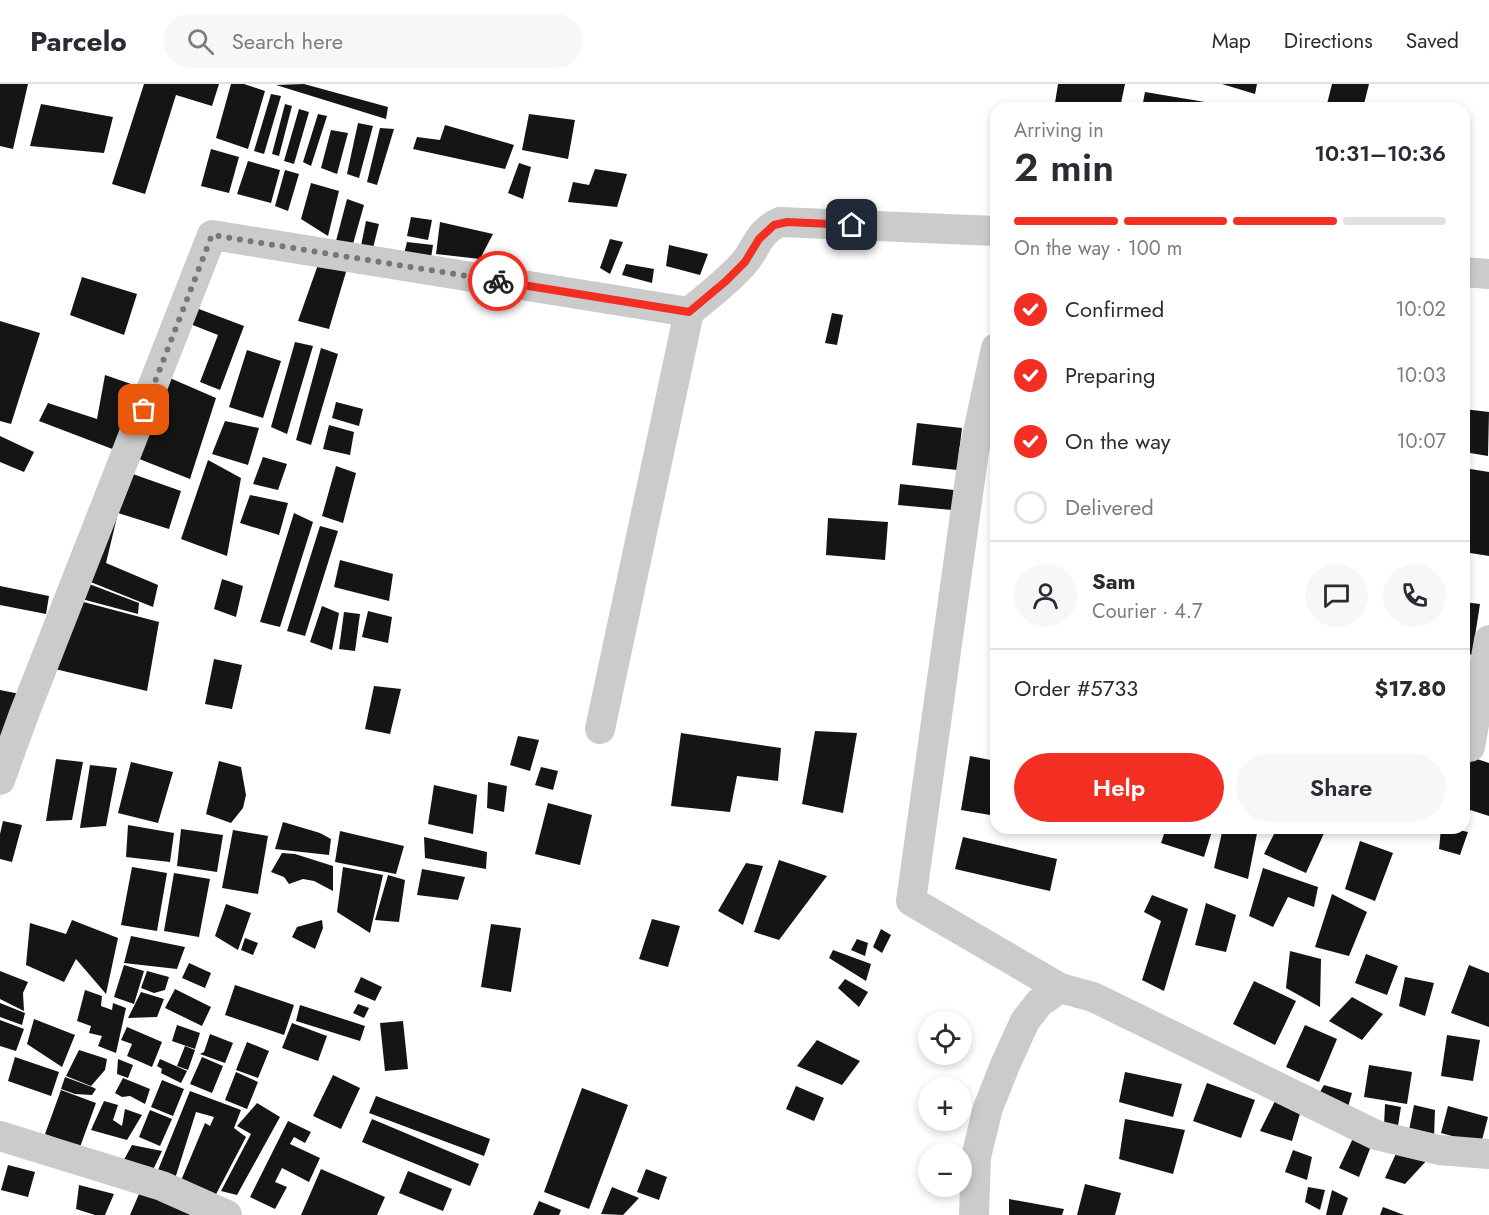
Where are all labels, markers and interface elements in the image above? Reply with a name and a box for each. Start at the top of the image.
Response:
search box [163,14,583,68]
text: Parcelo [30,21,127,62]
icon: search [184,25,217,58]
text: Search here [232,25,343,57]
text: Map [1212,26,1251,56]
text: Directions [1284,26,1373,56]
text: Saved [1406,26,1459,56]
text: Arriving in [1014,116,1104,145]
text: 10:31–10:36 [1314,137,1446,169]
text: 2 min [1014,139,1114,196]
pin [826,199,877,250]
icon: home [835,208,868,241]
text: On the way · 100 m [1014,234,1182,263]
courier [468,251,528,311]
icon: bike [482,265,515,298]
icon: check [1014,293,1047,326]
text: Confirmed [1065,293,1164,325]
text: 10:02 [1396,295,1446,324]
icon: check [1014,359,1047,392]
text: Preparing [1065,359,1156,391]
text: 10:03 [1396,361,1446,390]
pin [118,384,169,435]
icon: bag [127,393,160,426]
icon: check [1014,425,1047,458]
text: On the way [1065,425,1170,457]
text: 10:07 [1397,427,1446,456]
text: Delivered [1065,491,1154,523]
button: person [1014,564,1077,627]
button: chat [1305,564,1368,627]
button: phone [1383,564,1446,627]
text: Sam [1092,565,1136,597]
text: Courier · 4.7 [1092,597,1203,626]
text: Order #5733 [1014,672,1138,704]
text: $17.80 [1375,672,1446,704]
button: Help [1014,753,1224,822]
button: Share [1236,753,1446,822]
map controls [918,1011,972,1197]
button: locate [918,1011,972,1065]
button: + [918,1077,972,1131]
button: − [918,1143,972,1197]

